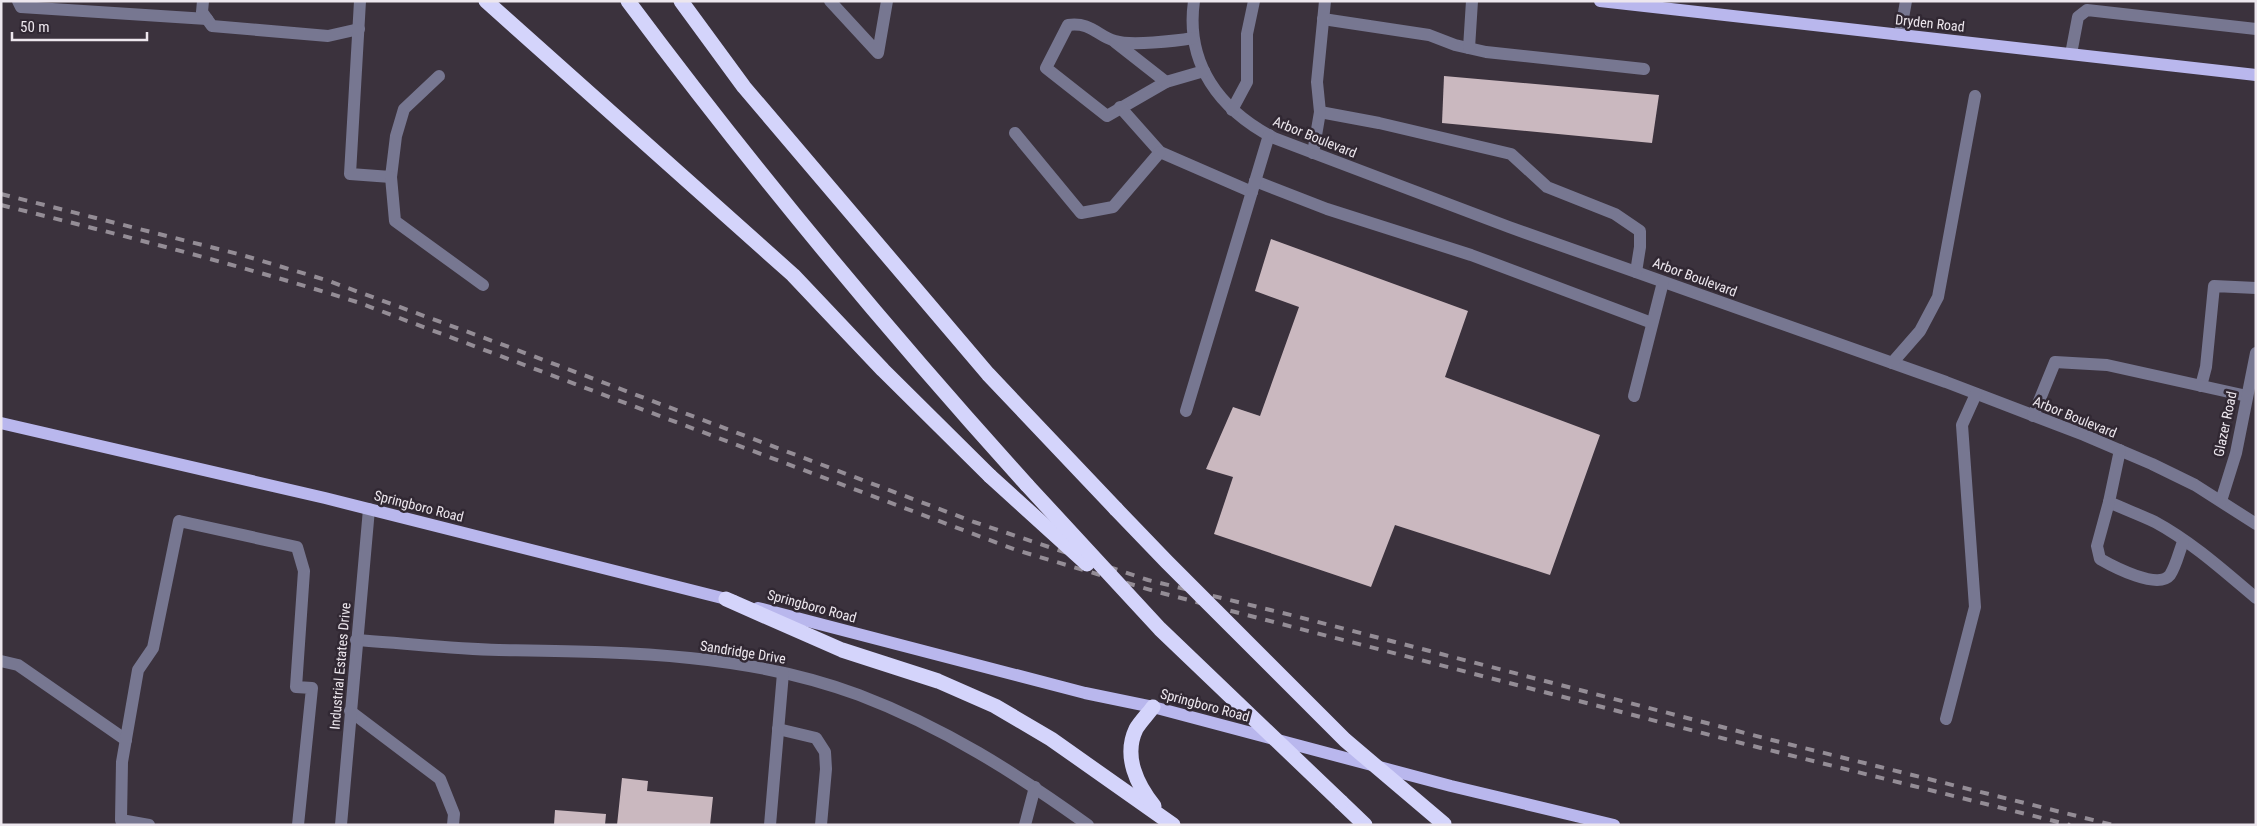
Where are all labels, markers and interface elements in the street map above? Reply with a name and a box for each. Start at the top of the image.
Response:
scale bar [12,10,148,42]
street label: Dryden Road [1894,11,1966,35]
text: 50 m [20,18,50,36]
street label: Arbor Boulevard [1271,113,1359,161]
street label: Arbor Boulevard [1651,254,1739,300]
street label: Glazer Road [2210,390,2240,458]
street label: Arbor Boulevard [2031,393,2119,441]
street label: Springboro Road [373,487,465,525]
street label: Springboro Road [766,586,858,626]
street label: Industrial Estates Drive [326,601,354,730]
street label: Sandridge Drive [699,637,788,667]
street label: Springboro Road [1159,685,1251,725]

